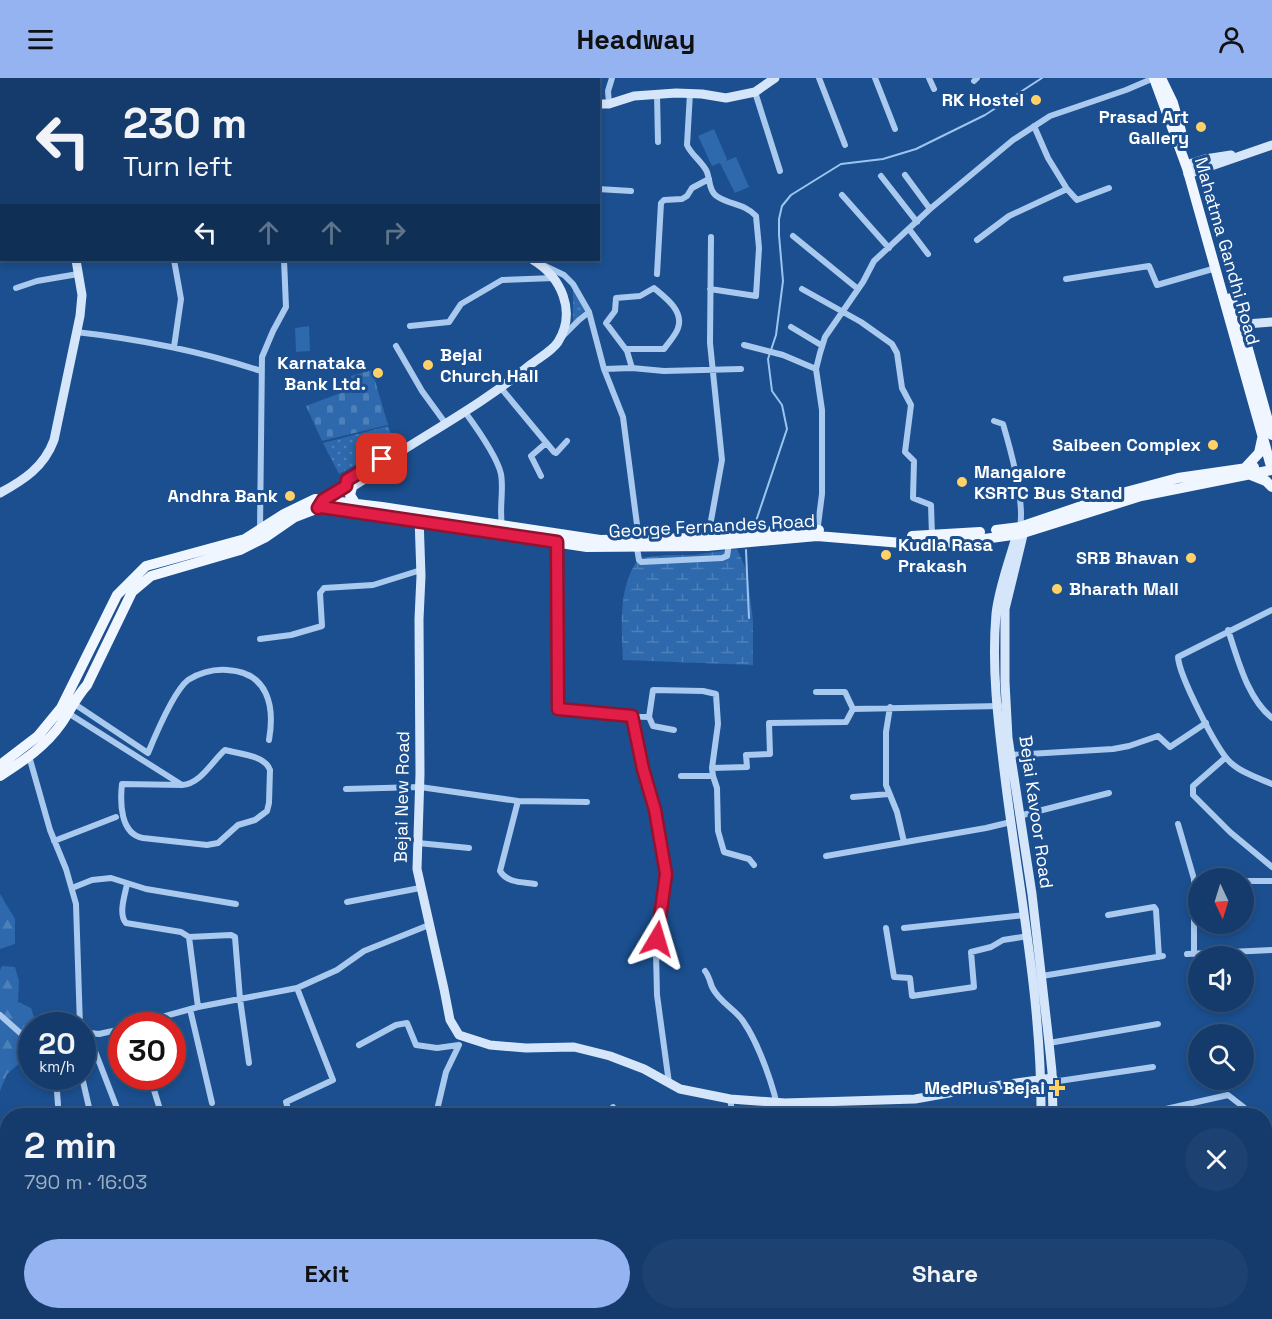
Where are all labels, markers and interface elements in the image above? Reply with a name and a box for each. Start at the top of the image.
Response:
text: Headway [577,22,695,57]
icon: menu [24,23,57,56]
icon: person [1215,23,1248,56]
place label: RK Hostel [942,88,1024,111]
marker: RK Hostel [1029,93,1043,107]
text: 230 m [123,97,247,150]
icon: left [24,102,102,180]
place label: Prasad Art Gallery [1099,105,1189,149]
marker: Prasad Art Gallery [1194,120,1208,134]
text: Turn left [123,149,233,184]
street label: Mahatma Gandhi Road [1190,154,1265,348]
icon: left [189,216,222,249]
icon: ahead [252,216,285,249]
icon: ahead [315,216,348,249]
icon: right [378,216,411,249]
place label: Bejai Church Hall [440,343,538,387]
place label: Karnataka Bank Ltd. [277,351,367,395]
marker: Bejai Church Hall [421,358,435,372]
marker: Karnataka Bank Ltd. [371,366,385,380]
pin [356,433,407,484]
place label: Saibeen Complex [1052,433,1201,456]
marker: Saibeen Complex [1206,438,1220,452]
icon: arrive [365,442,398,475]
place label: Mangalore KSRTC Bus Stand [974,460,1123,504]
marker: Mangalore KSRTC Bus Stand [955,475,969,489]
place label: Andhra Bank [167,484,278,507]
marker: Andhra Bank [283,489,297,503]
street label: George Fernandes Road [608,509,816,542]
place label: Kudla Rasa Prakash [898,533,993,577]
place label: SRB Bhavan [1076,546,1179,569]
marker: Kudla Rasa Prakash [879,548,893,562]
marker: SRB Bhavan [1184,551,1198,565]
place label: Bharath Mall [1069,577,1179,600]
marker: Bharath Mall [1050,582,1064,596]
street label: Bejai New Road [389,731,414,863]
street label: Bejai Kavoor Road [1014,734,1059,890]
north arrow [1188,868,1254,934]
map controls [1188,868,1254,1090]
position arrow [625,907,689,971]
button: sound [1188,946,1254,1012]
speed limit sign: 30 [108,1012,186,1090]
text: 20 [38,1024,76,1063]
button: search [1188,1024,1254,1090]
text: km/h [39,1057,75,1076]
place label: MedPlus Bejai [924,1076,1045,1099]
marker: MedPlus Bejai [1050,1081,1064,1095]
text: 2 min [24,1123,117,1169]
button: close [1185,1128,1248,1191]
text: 790 m · 16:03 [24,1169,147,1195]
button: Exit [24,1239,630,1308]
button: Share [642,1239,1248,1308]

